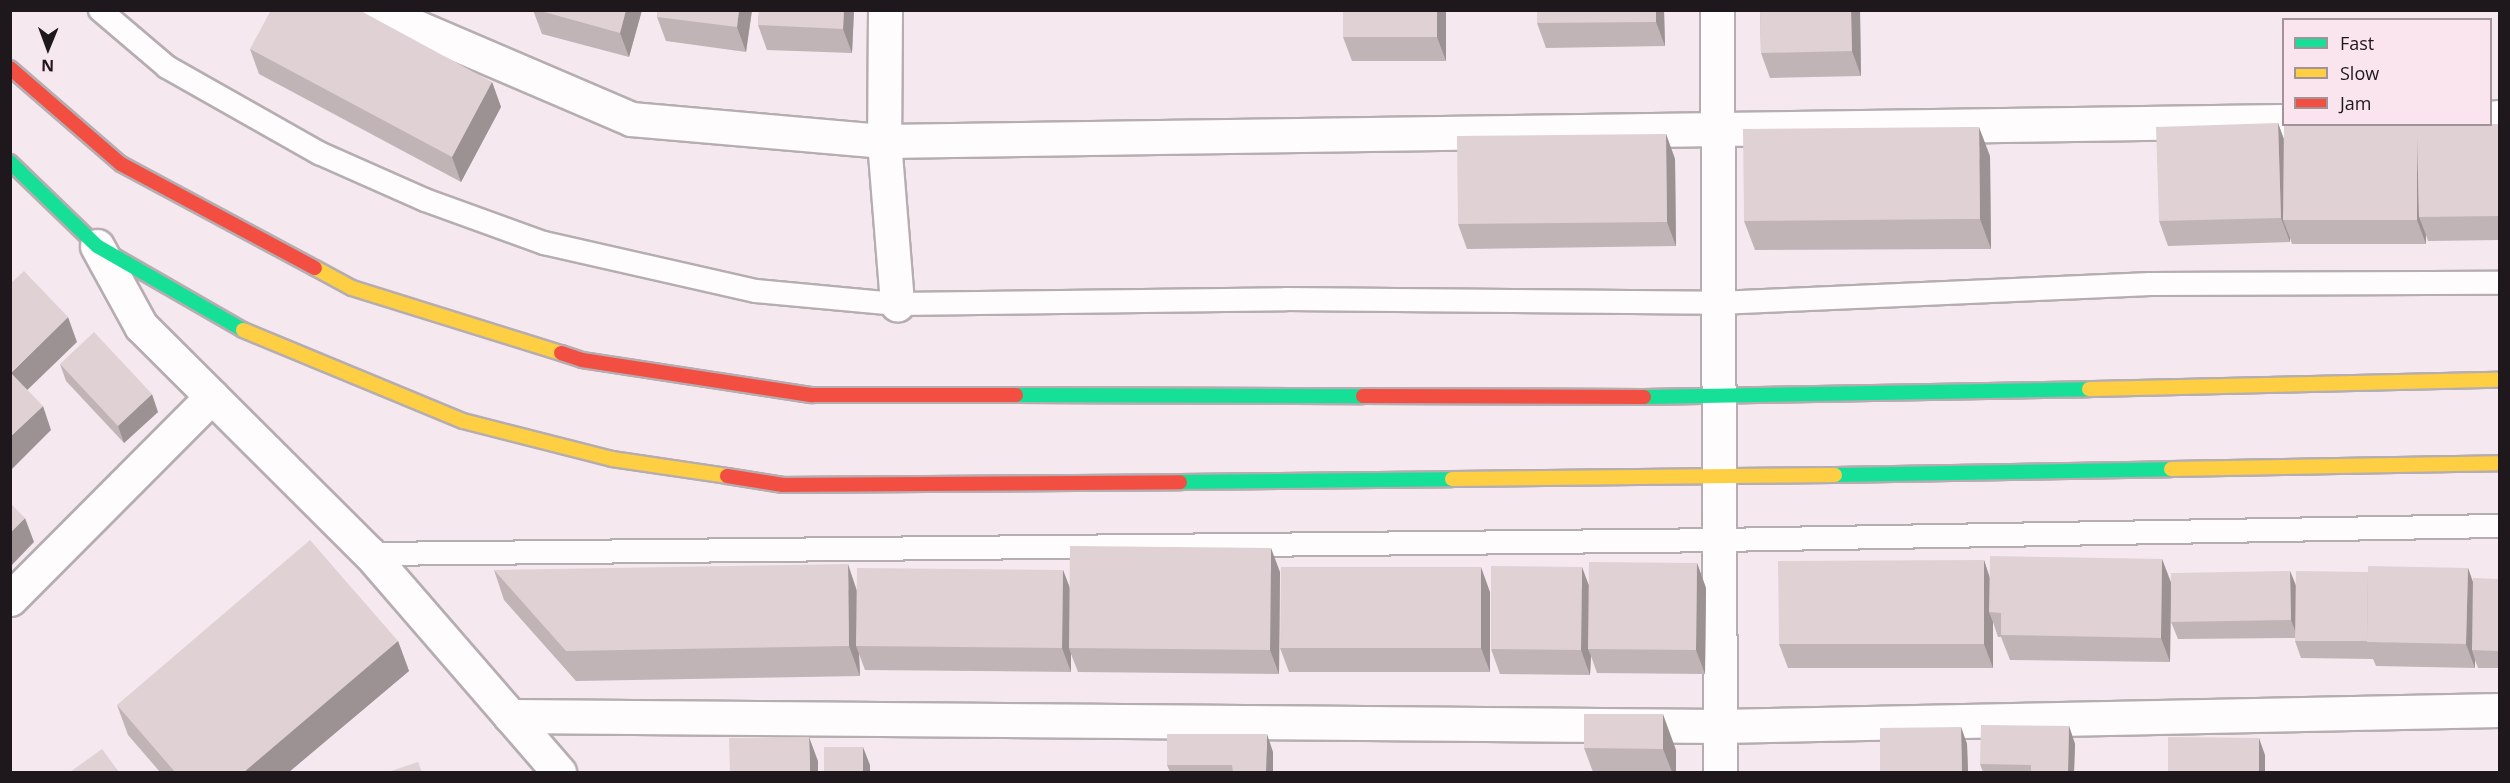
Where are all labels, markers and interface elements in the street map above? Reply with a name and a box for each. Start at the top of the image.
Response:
north arrow [18,18,78,78]
legend [2282,18,2492,126]
text: Fast [2340,31,2374,55]
text: N [41,55,54,77]
text: Slow [2340,61,2379,85]
text: Jam [2340,91,2372,115]

